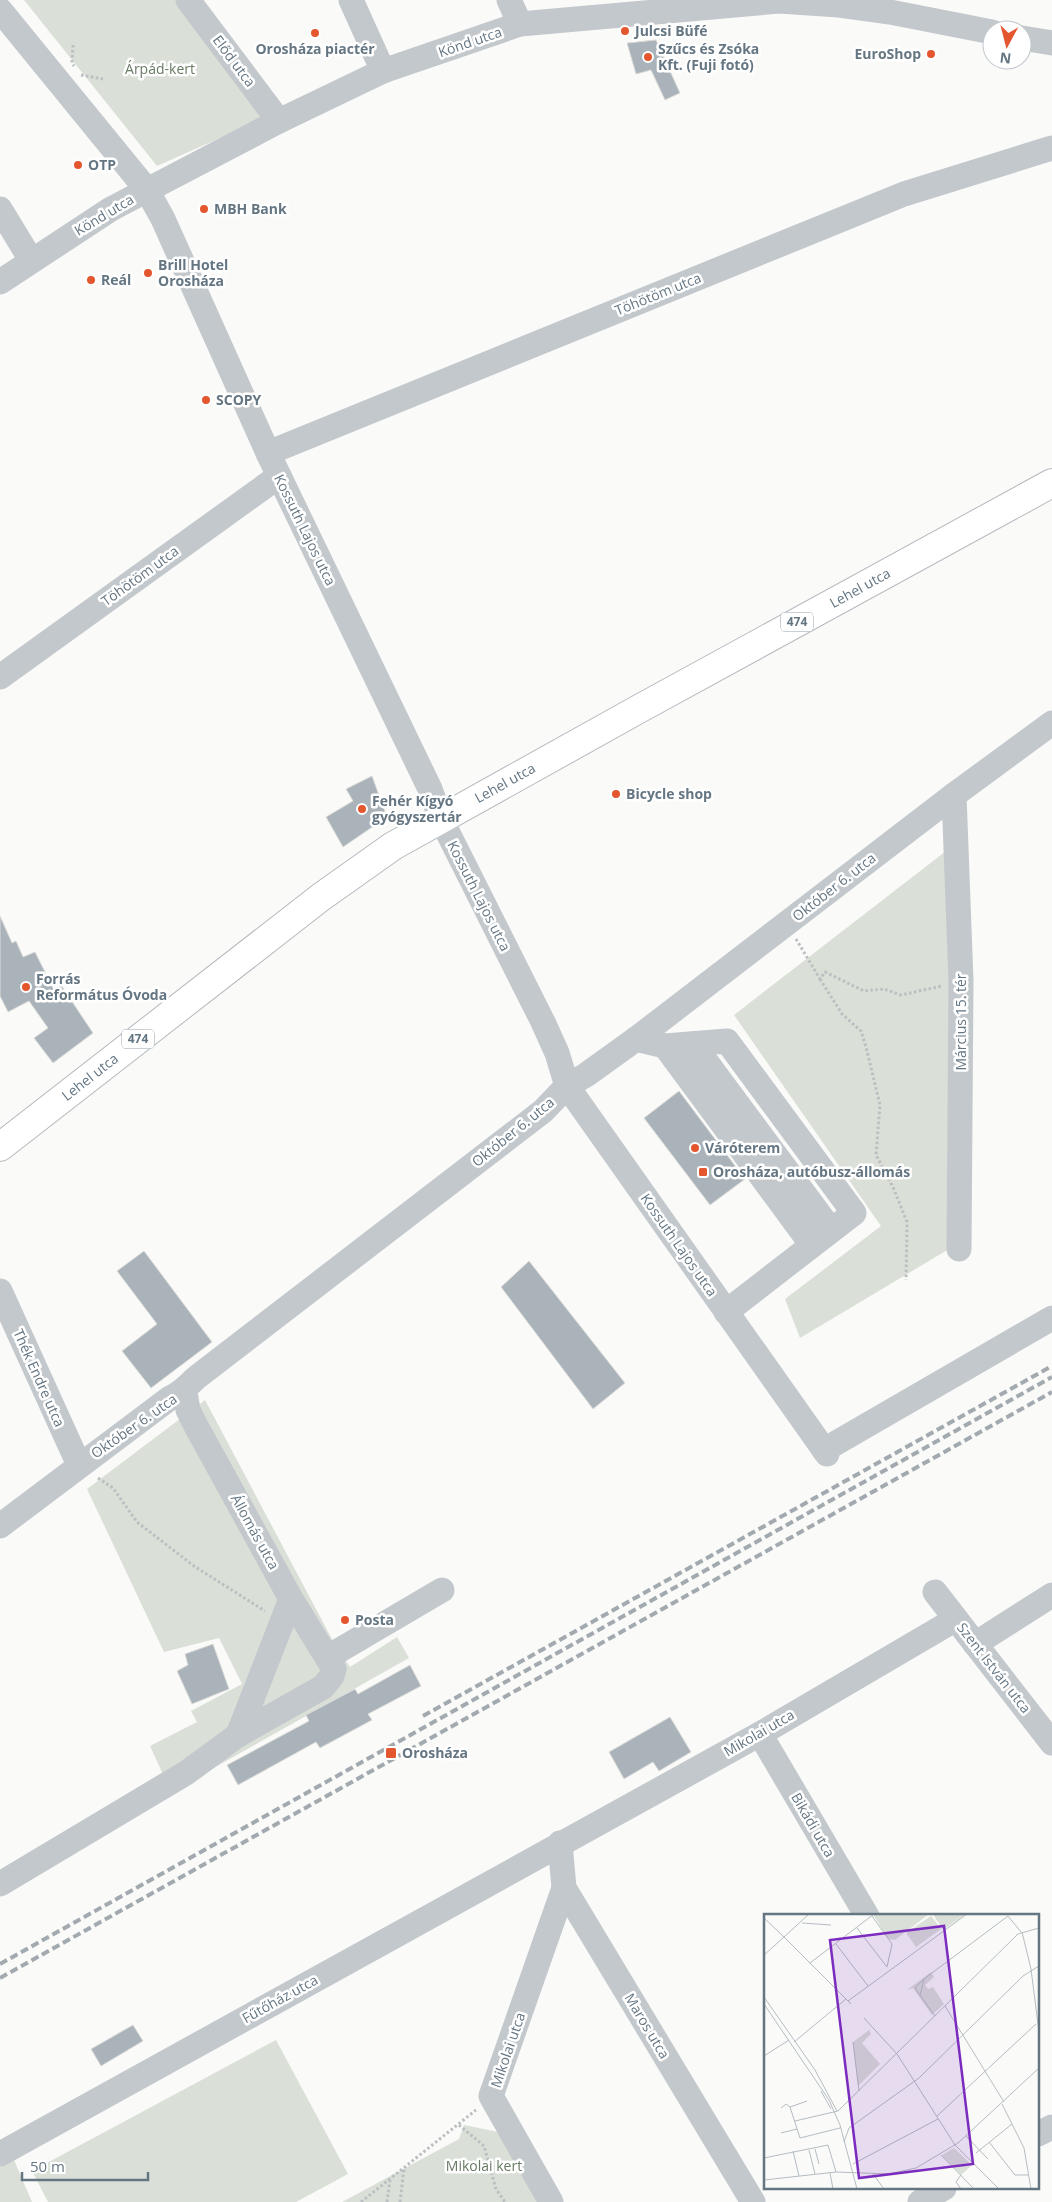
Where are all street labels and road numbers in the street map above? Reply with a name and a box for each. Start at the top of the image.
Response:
street label: Könd utca [436,22,504,61]
street label: Előd utca [209,31,260,90]
street label: Könd utca [71,189,137,240]
street label: Töhötöm utca [612,268,704,319]
street label: Kossuth Lajos utca [270,471,341,589]
street label: Töhötöm utca [97,541,182,610]
street label: Lehel utca [826,563,894,612]
road number: 474 [781,612,813,632]
street label: Lehel utca [471,758,539,807]
street label: Kossuth Lajos utca [443,837,516,954]
street label: Október 6. utca [788,848,879,925]
street label: Március 15. tér [951,973,970,1071]
road number: 474 [122,1030,154,1048]
street label: Lehel utca [58,1049,122,1105]
street label: Október 6. utca [468,1093,558,1171]
street label: Kossuth Lajos utca [637,1189,722,1300]
street label: Thék Endre utca [9,1326,70,1430]
street label: Október 6. utca [87,1389,180,1462]
street label: Állomás utca [227,1491,284,1573]
street label: Szent István utca [953,1619,1036,1717]
street label: Mikolai utca [720,1705,797,1760]
street label: Bikádi utca [787,1789,840,1860]
street label: Fűtőház utca [238,1970,321,2027]
street label: Maros utca [621,1990,674,2062]
street label: Mikolai utca [486,2010,529,2090]

